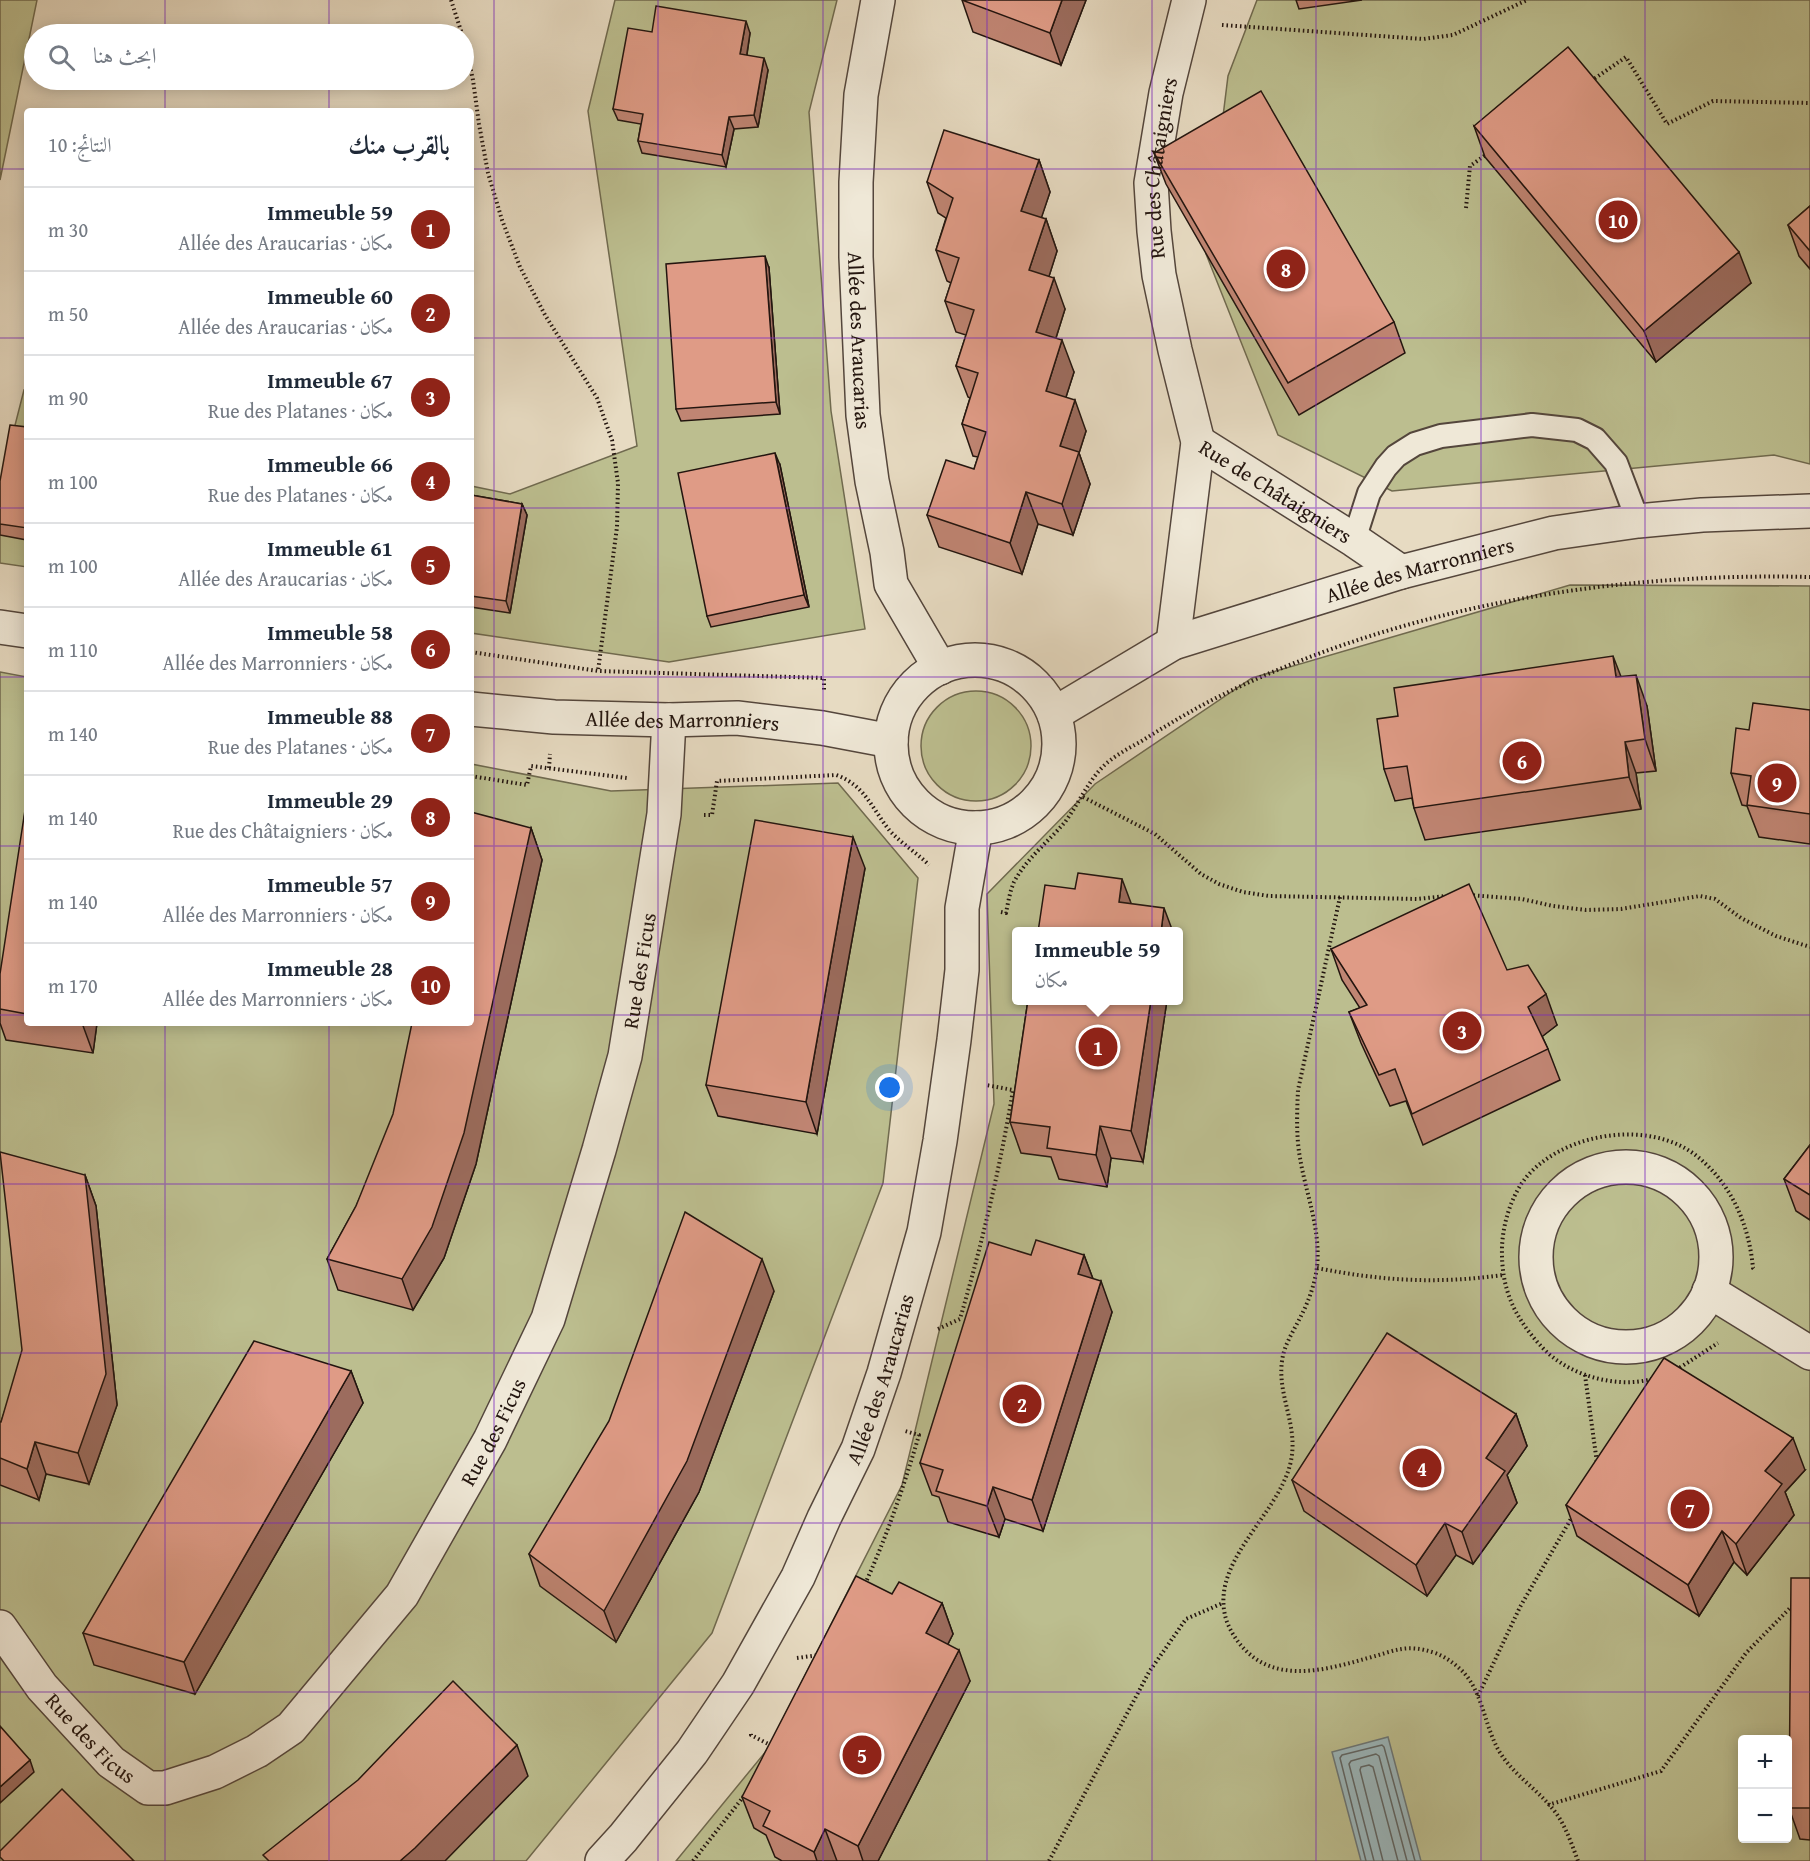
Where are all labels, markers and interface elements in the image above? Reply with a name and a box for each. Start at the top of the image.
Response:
search box [24,24,474,90]
text: ابحث هنا [93,39,157,71]
icon: search [45,41,78,74]
street label: Rue des Châtaigniers [1135,74,1185,261]
text: بالقرب منك [348,125,450,164]
text: النتائج: 10 [48,130,112,159]
text: Immeuble 59 [267,196,393,228]
pin: 10 [1598,198,1638,242]
text: 30 m [48,215,88,244]
text: 1 [425,215,436,244]
text: مكان · Allée des Araucarias [178,228,393,257]
pin: 8 [1266,246,1306,292]
street label: Allée des Araucarias [840,251,880,431]
text: Immeuble 60 [267,280,393,312]
text: 50 m [48,299,88,328]
text: 2 [425,299,436,328]
text: مكان · Allée des Araucarias [178,312,393,341]
text: Immeuble 67 [267,364,393,396]
text: 90 m [48,383,88,412]
text: 3 [425,383,436,412]
text: مكان · Rue des Platanes [208,396,393,425]
street label: Rue de Châtaigniers [1194,431,1358,551]
text: Immeuble 66 [267,448,393,480]
text: 100 m [48,467,98,496]
text: 4 [425,467,436,496]
text: مكان · Rue des Platanes [208,480,393,509]
street label: Allée des Marronniers [1321,528,1517,610]
text: Immeuble 61 [267,532,393,564]
text: 100 m [48,551,98,580]
text: 5 [425,551,436,580]
text: مكان · Allée des Araucarias [178,564,393,593]
text: Immeuble 58 [267,616,393,648]
text: 110 m [48,635,98,664]
text: 6 [425,635,436,664]
text: مكان · Allée des Marronniers [163,648,393,677]
text: Immeuble 88 [267,700,393,732]
street label: Allée des Marronniers [585,702,781,738]
text: 140 m [48,719,98,748]
text: 7 [425,719,436,748]
text: مكان · Rue des Platanes [208,732,393,761]
pin: 6 [1502,738,1541,783]
pin: 9 [1758,760,1796,806]
text: Immeuble 29 [267,784,393,816]
text: 140 m [48,803,98,832]
text: 8 [425,803,436,832]
text: مكان · Rue des Châtaigniers [173,816,393,845]
text: Immeuble 57 [267,868,393,900]
text: 140 m [48,887,98,916]
text: 9 [425,887,436,916]
text: مكان · Allée des Marronniers [163,900,393,929]
street label: Rue des Ficus [614,910,663,1031]
popup [1012,927,1183,1005]
text: Immeuble 59 [1035,933,1160,965]
text: Immeuble 28 [267,952,393,984]
text: مكان [1035,965,1068,994]
text: 170 m [48,971,98,1000]
text: 10 [420,971,441,1000]
text: مكان · Allée des Marronniers [163,984,393,1013]
pin: 3 [1442,1008,1482,1054]
pin: 1 [1078,1024,1118,1070]
your location [875,1073,904,1102]
street label: Allée des Araucarias [837,1290,921,1470]
street label: Rue des Ficus [452,1373,533,1491]
pin: 2 [1002,1382,1042,1426]
pin: 4 [1402,1446,1442,1490]
pin: 7 [1670,1486,1710,1532]
street label: Rue des Ficus [39,1685,142,1790]
pin: 5 [842,1732,882,1778]
map controls [1738,1735,1792,1843]
button: + [1738,1735,1792,1789]
button: − [1738,1789,1792,1843]

